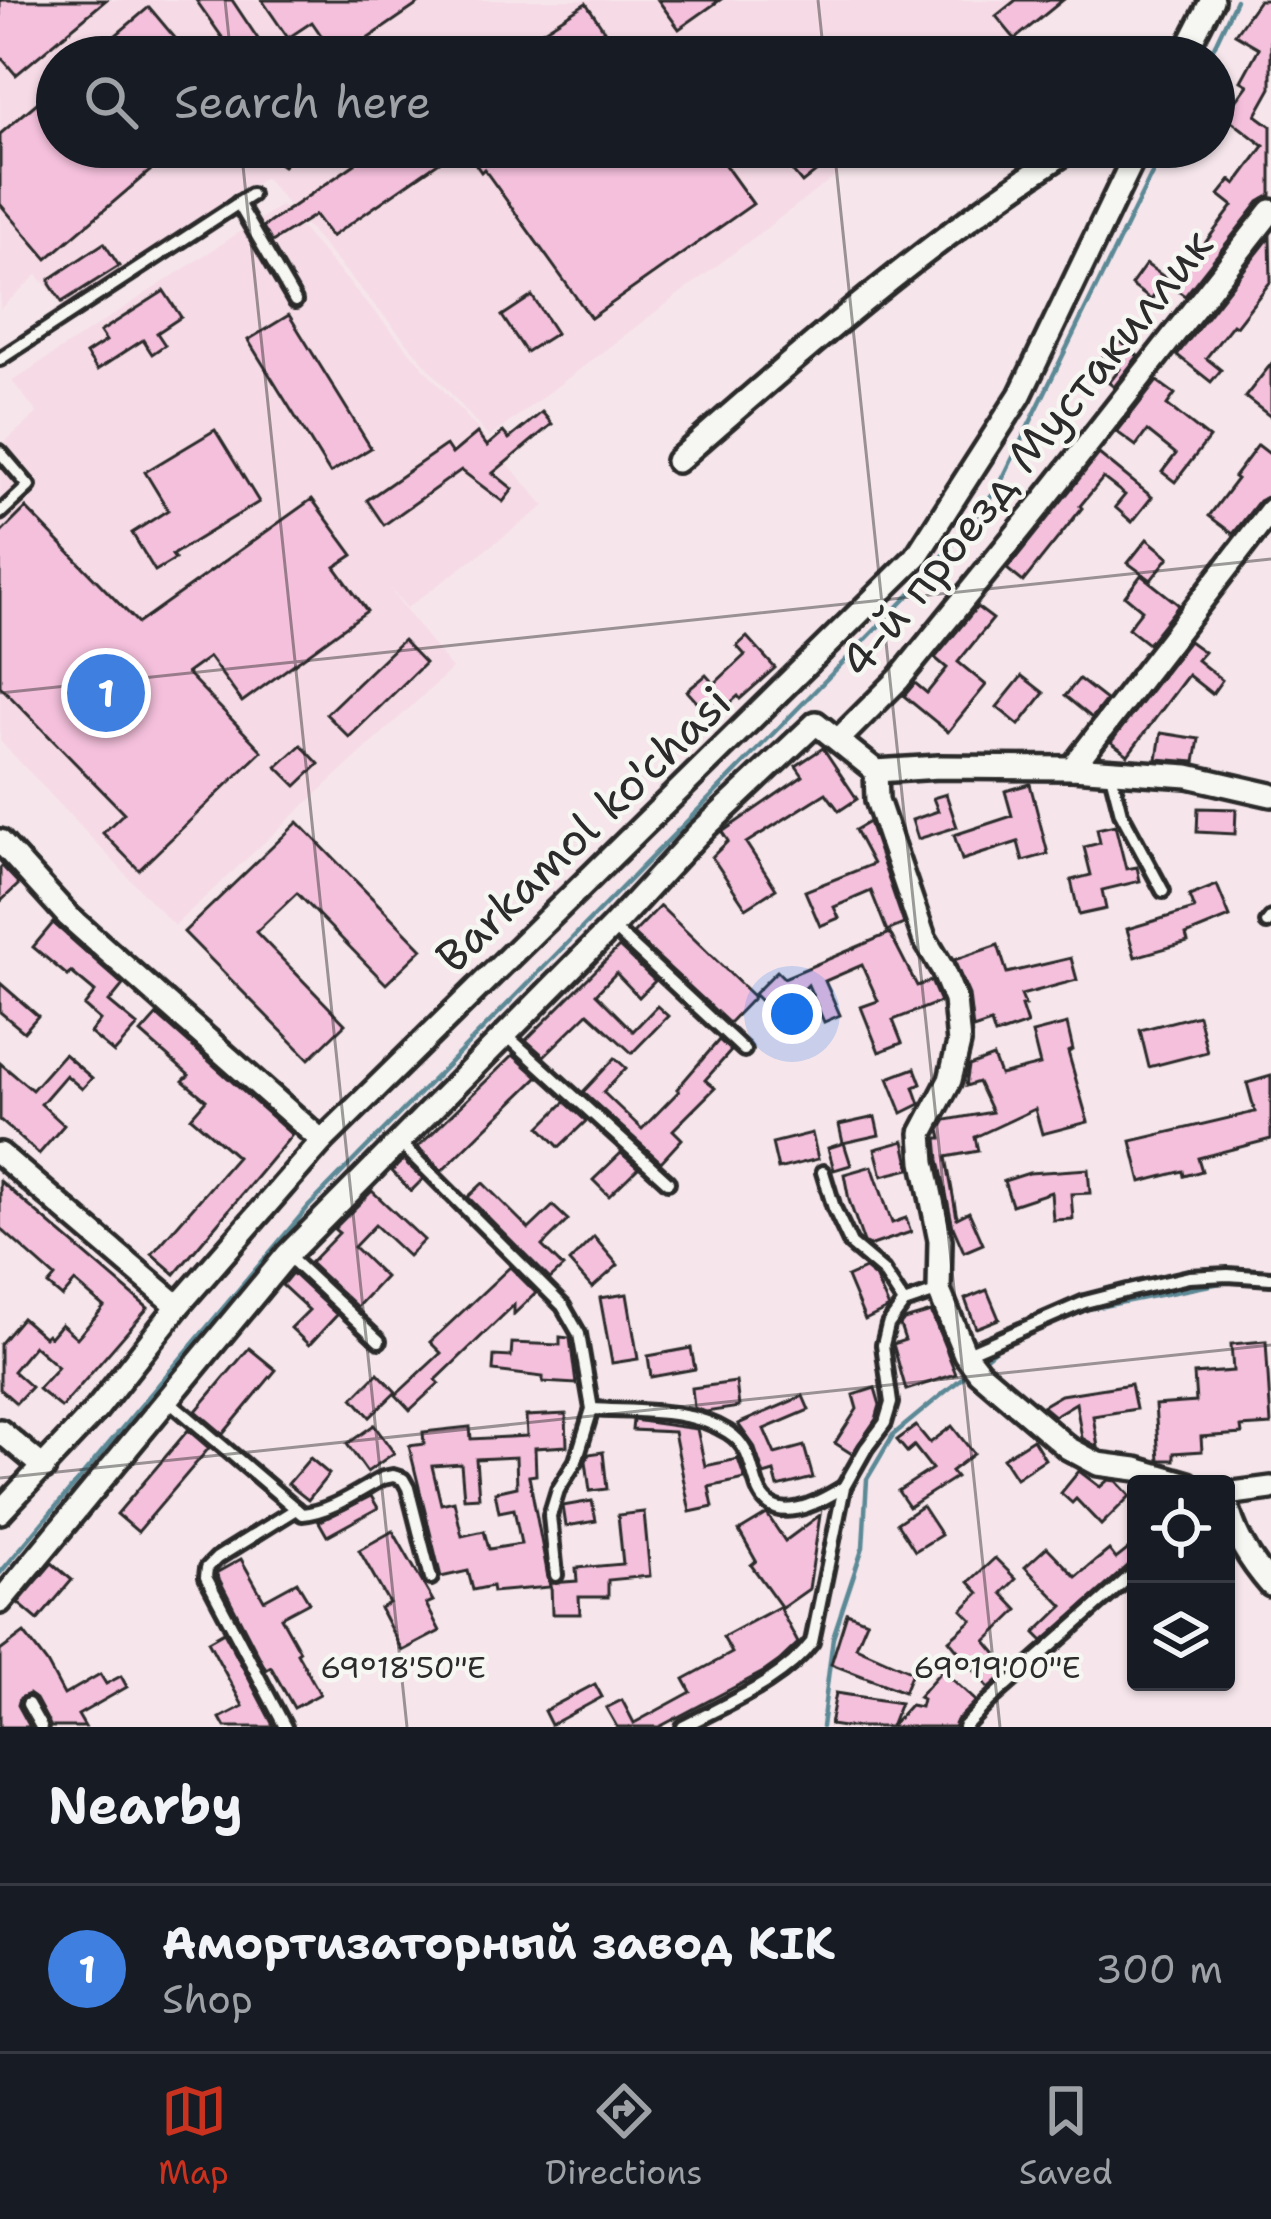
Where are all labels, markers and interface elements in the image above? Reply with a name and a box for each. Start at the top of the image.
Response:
search box [36,36,1235,168]
icon: search [78,69,144,135]
text: Search here [174,72,431,132]
street label: 4-й проезд Мустакиллик [826,216,1226,690]
pin: 1 [67,648,145,738]
street label: Barkamol ko'chasi [423,673,743,985]
your location [762,984,822,1044]
map controls [1127,1475,1235,1691]
button: locate [1127,1475,1235,1583]
button: layers [1127,1583,1235,1691]
text: 69°18'50"E [320,1647,486,1688]
text: 69°19'00"E [913,1647,1081,1688]
text: Nearby [48,1771,243,1839]
text: Амортизаторный завод KIK [162,1913,835,1973]
text: 1 [78,1943,96,1995]
text: 300 m [1095,1943,1223,1995]
text: Shop [162,1973,253,2025]
tab: Map [158,2078,229,2195]
tab: Directions [545,2078,703,2195]
tab: Saved [1019,2078,1113,2195]

